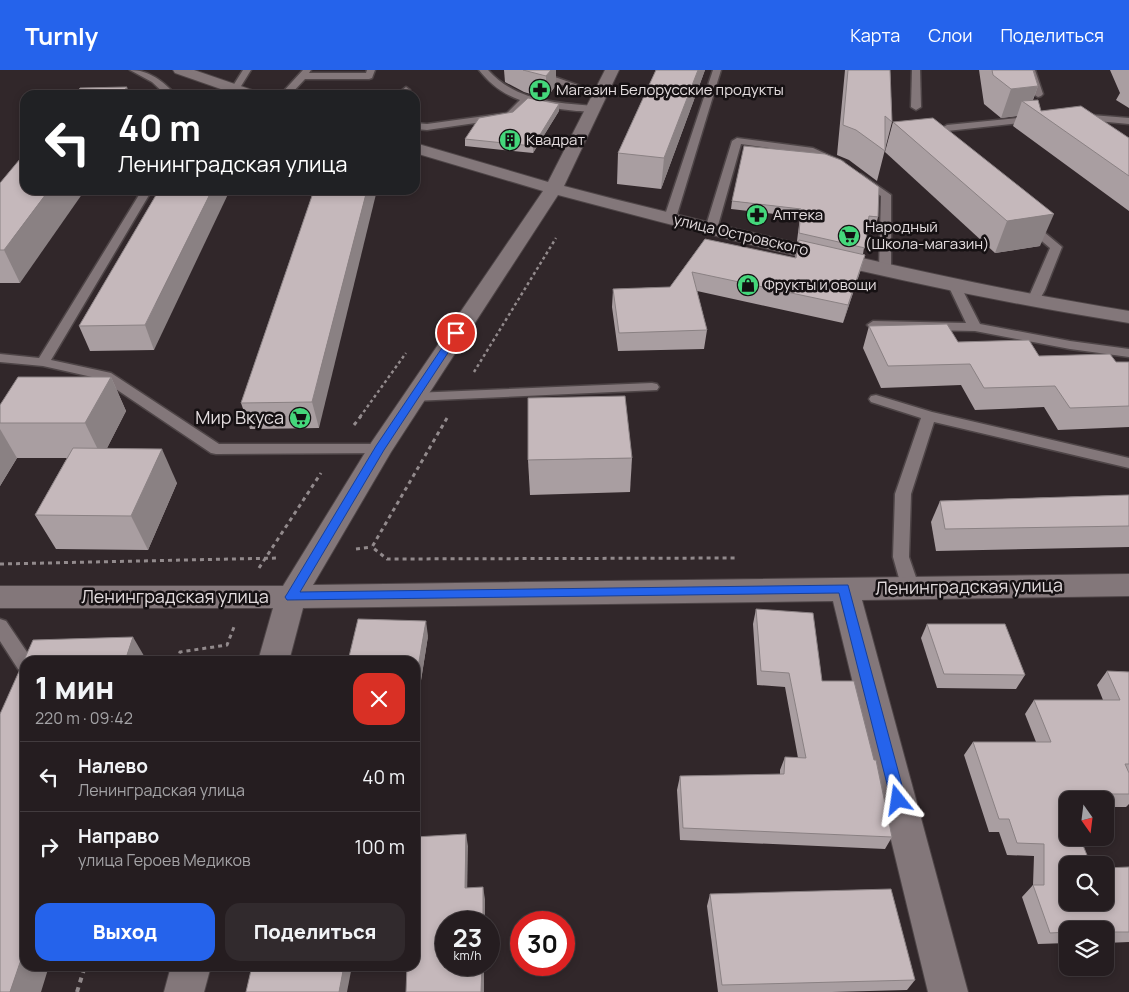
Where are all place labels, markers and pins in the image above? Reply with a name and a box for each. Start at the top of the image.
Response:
pharmacy icon: Магазин Белорусские продукты [528,78,552,102]
place label: Магазин Белорусские продукты [556,79,784,100]
building icon: Квадрат [498,128,522,152]
place label: Квадрат [526,129,585,150]
pharmacy icon: Аптека [745,203,769,227]
place label: Аптека [773,204,823,225]
place label: Народный (Школа-магазин) [865,216,990,254]
supermarket icon: Народный (Школа-магазин) [837,224,861,248]
shop icon: Фрукты и овощи [736,273,760,297]
place label: Фрукты и овощи [764,274,877,295]
pin [435,312,477,354]
place label: Мир Вкуса [195,405,284,429]
supermarket icon: Мир Вкуса [288,406,312,430]

